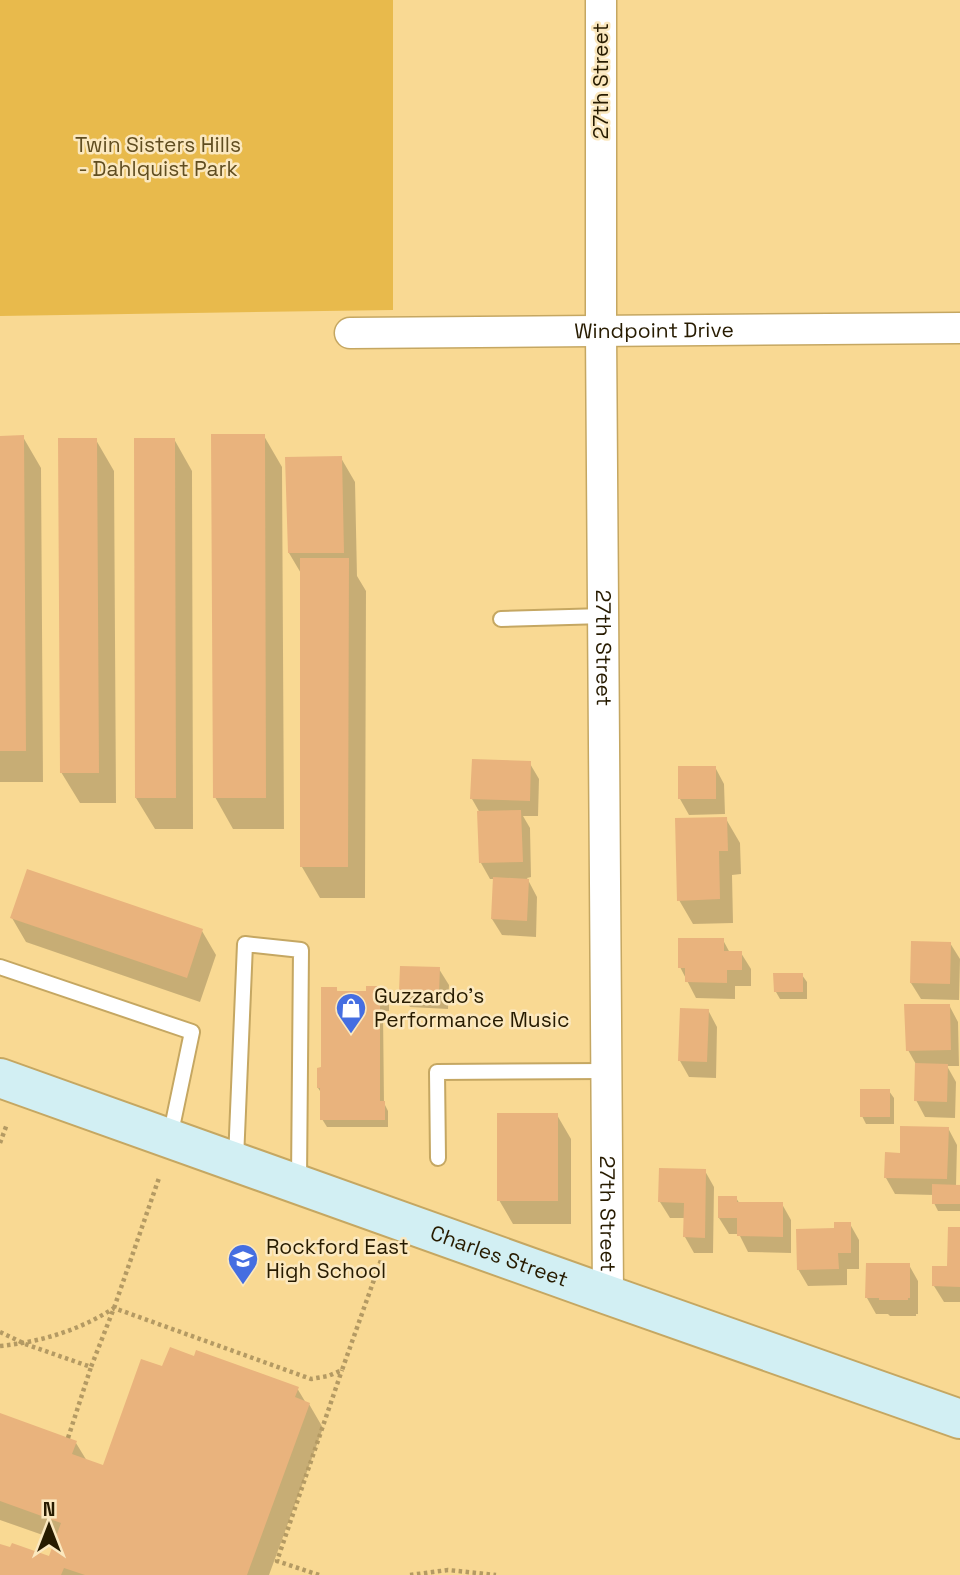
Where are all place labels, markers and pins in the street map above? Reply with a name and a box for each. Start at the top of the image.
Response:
place label: Guzzardo's Performance Music [374,982,570,1033]
shop icon: Guzzardo's Performance Music [334,991,368,1035]
place label: Rockford East High School [266,1233,409,1284]
school or university icon: Rockford East High School [226,1242,260,1286]

